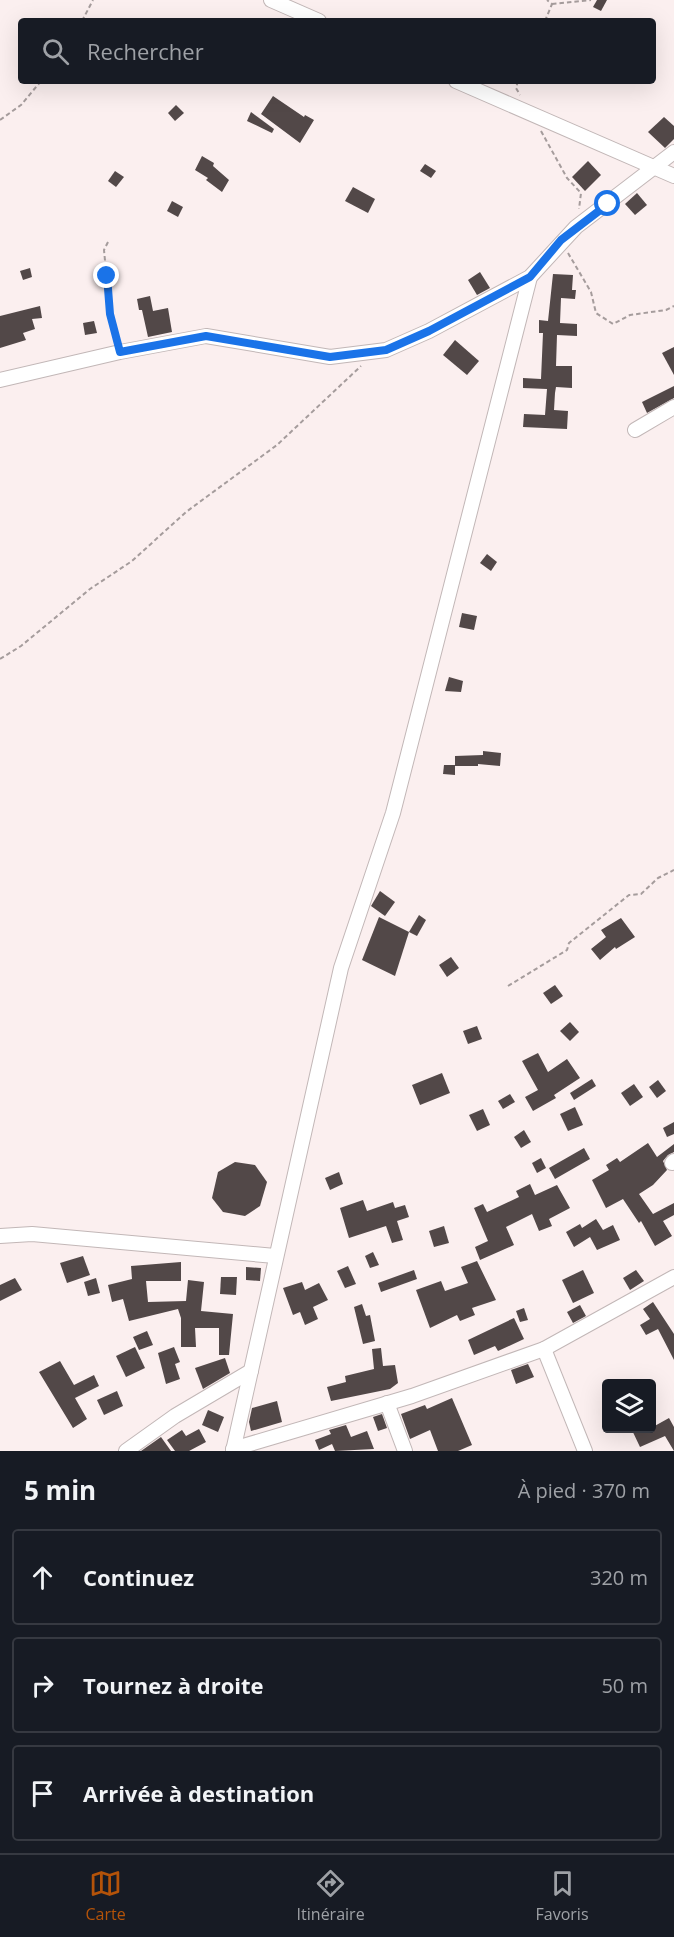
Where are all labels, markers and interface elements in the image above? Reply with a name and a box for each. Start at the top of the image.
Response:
search box [18,18,656,84]
icon: search [39,35,72,68]
text: Rechercher [87,36,204,66]
route start [594,190,620,216]
route end [93,262,119,288]
map controls [602,1379,656,1433]
button: layers [602,1379,656,1433]
text: 5 min [24,1472,96,1508]
text: À pied · 370 m [518,1477,650,1504]
icon: ahead [26,1561,59,1594]
text: Continuez [83,1562,194,1592]
text: 320 m [590,1564,648,1591]
icon: right [26,1669,59,1702]
text: Tournez à droite [83,1670,264,1700]
text: 50 m [601,1672,648,1699]
icon: arrive [26,1777,59,1810]
text: Arrivée à destination [83,1778,314,1808]
tab: Carte [85,1867,126,1925]
tab: Itinéraire [297,1867,365,1925]
tab: Favoris [536,1867,589,1925]

